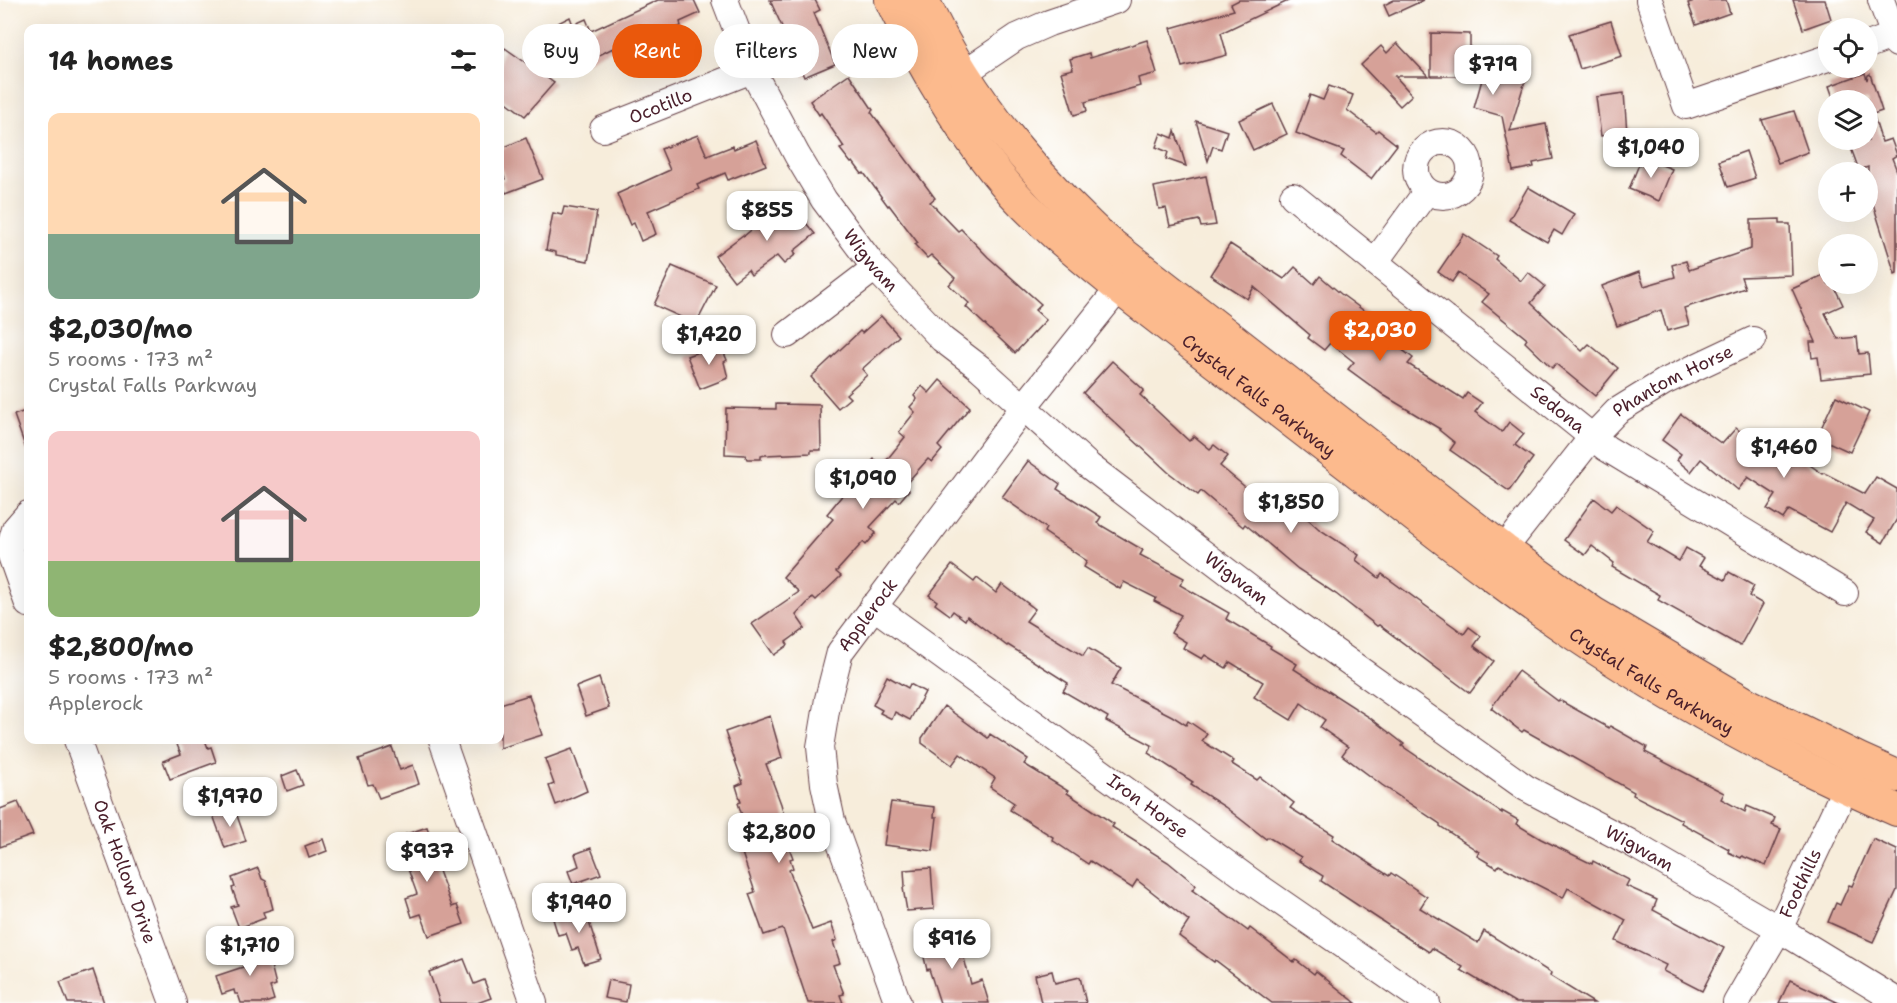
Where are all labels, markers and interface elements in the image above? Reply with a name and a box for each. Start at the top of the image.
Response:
map controls [1818,18,1878,294]
button: locate [1818,18,1878,78]
chip: Buy [522,24,600,78]
chip: Rent [612,24,702,78]
chip: Filters [714,24,819,78]
chip: New [831,24,918,78]
text: 14 homes [48,43,174,78]
icon: filters [447,44,480,77]
pin: $719 [1457,45,1529,96]
text: $719 [1468,51,1518,77]
street label: Ocotillo [625,83,696,130]
button: layers [1818,90,1878,150]
pin: $1,040 [1602,128,1700,179]
text: $1,040 [1617,134,1685,160]
icon: home [210,152,318,260]
button: + [1818,162,1878,222]
pin: $855 [731,191,803,242]
text: $855 [741,197,793,223]
street label: Wigwam [838,224,903,297]
button: − [1818,234,1878,294]
text: $2,030/mo [48,311,193,346]
pin: $2,030 [1331,311,1429,362]
pin: $1,420 [660,315,758,366]
text: $2,030 [1343,317,1417,343]
text: $1,420 [676,321,742,347]
street label: Crystal Falls Parkway [1177,329,1341,463]
street label: Phantom Horse [1608,339,1737,423]
text: 5 rooms · 173 m² [48,346,213,372]
text: Crystal Falls Parkway [48,372,257,398]
street label: Sedona [1525,380,1590,439]
pin: $1,460 [1735,428,1833,479]
text: $1,460 [1750,434,1818,460]
pin: $1,090 [814,459,912,510]
text: $1,090 [829,465,897,491]
icon: home [210,470,318,578]
pin: $1,850 [1242,483,1340,534]
text: $1,850 [1258,489,1324,515]
street label: Wigwam [1199,546,1273,611]
street label: Applerock [832,573,903,657]
street label: Crystal Falls Parkway [1564,622,1738,740]
text: $2,800/mo [48,629,194,664]
text: 5 rooms · 173 m² [48,664,213,690]
text: Applerock [48,690,144,716]
street label: Iron Horse [1102,768,1193,844]
pin: $1,970 [181,777,279,828]
text: $1,970 [197,783,263,809]
street label: Oak Hollow Drive [88,796,162,947]
pin: $2,800 [730,813,828,864]
text: $2,800 [742,819,816,845]
street label: Wigwam [1601,820,1678,877]
pin: $937 [391,832,463,883]
text: $937 [400,838,454,864]
street label: Foothills [1774,845,1827,922]
pin: $1,940 [530,883,628,934]
text: $1,940 [546,889,612,915]
pin: $916 [916,919,988,970]
text: $916 [927,925,977,951]
pin: $1,710 [201,926,299,977]
text: $1,710 [220,932,280,958]

